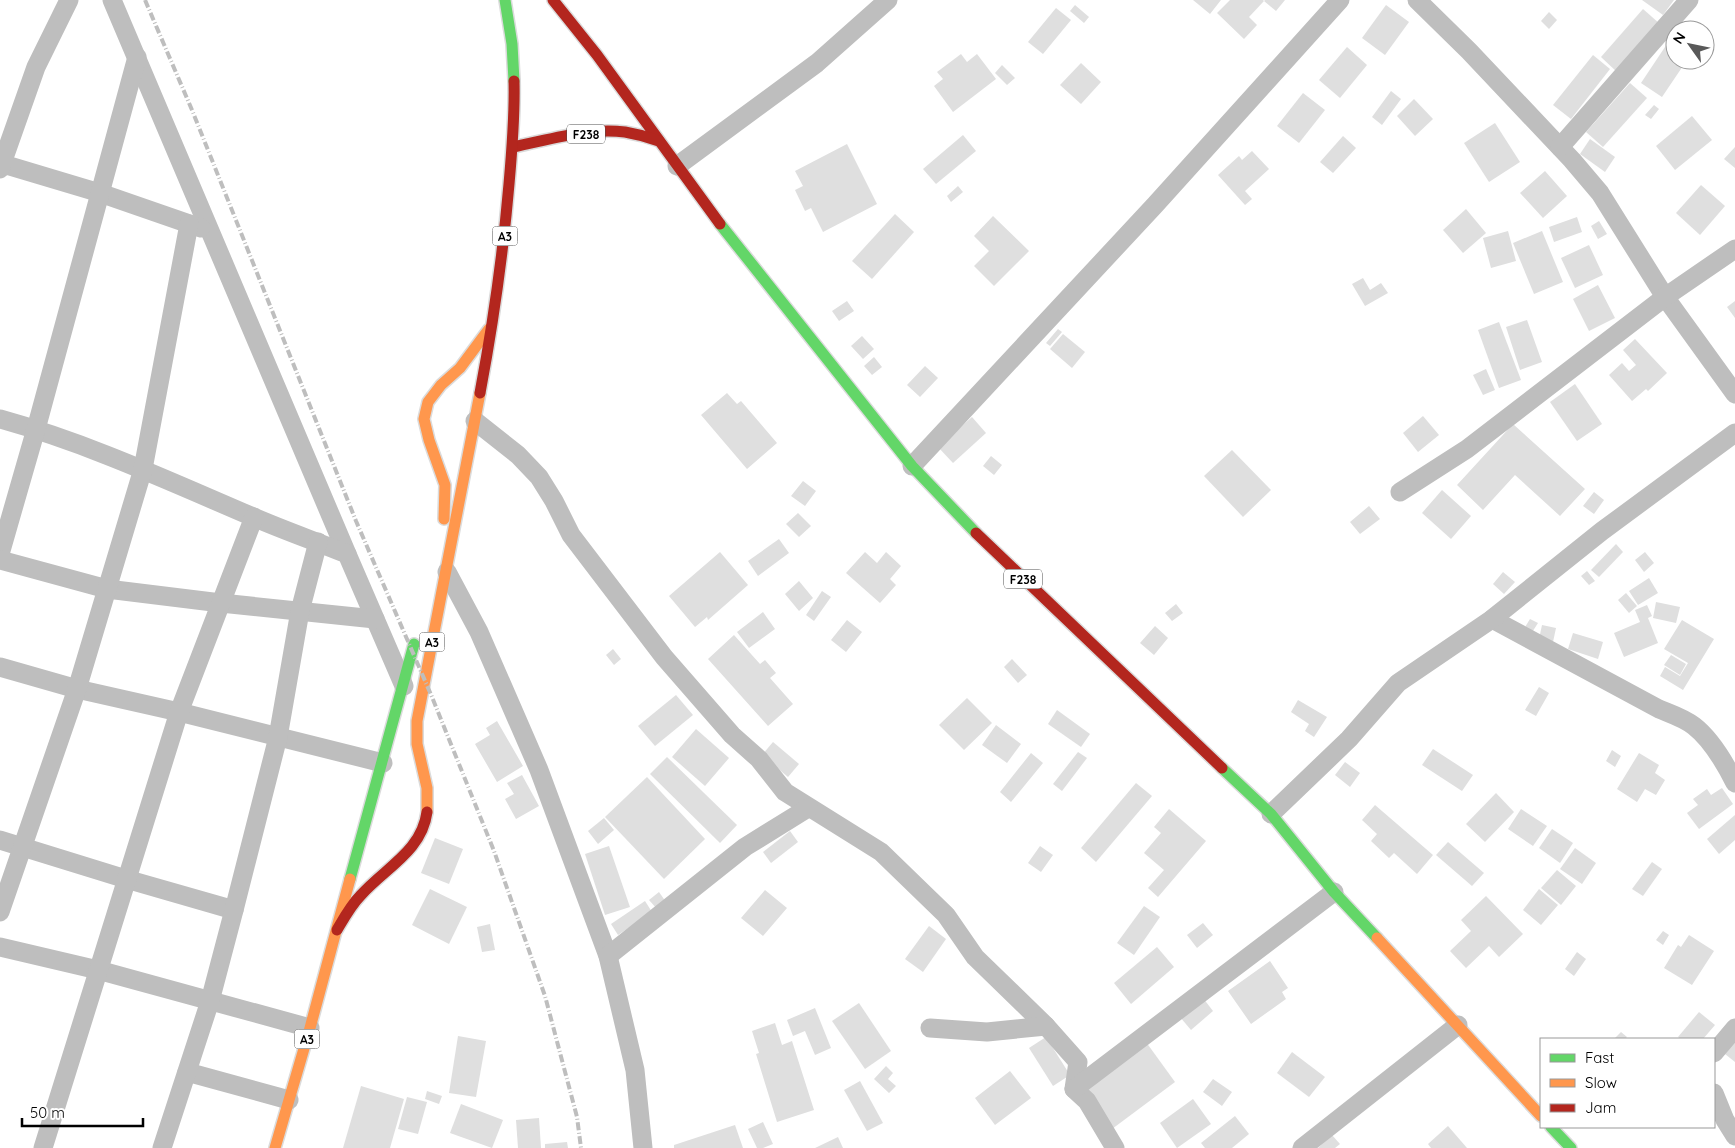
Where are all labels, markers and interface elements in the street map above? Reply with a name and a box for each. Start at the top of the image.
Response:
north arrow [1665,20,1715,70]
text: N [1669,29,1689,47]
road number: F238 [567,125,605,144]
road number: A3 [492,227,518,246]
road number: F238 [1004,570,1042,588]
road number: A3 [420,632,444,652]
road number: A3 [294,1030,320,1048]
legend [1540,1038,1715,1128]
text: Fast [1585,1048,1614,1067]
text: Slow [1585,1073,1617,1092]
scale bar [22,1096,144,1128]
text: Jam [1585,1098,1616,1117]
text: 50 m [30,1103,65,1122]

